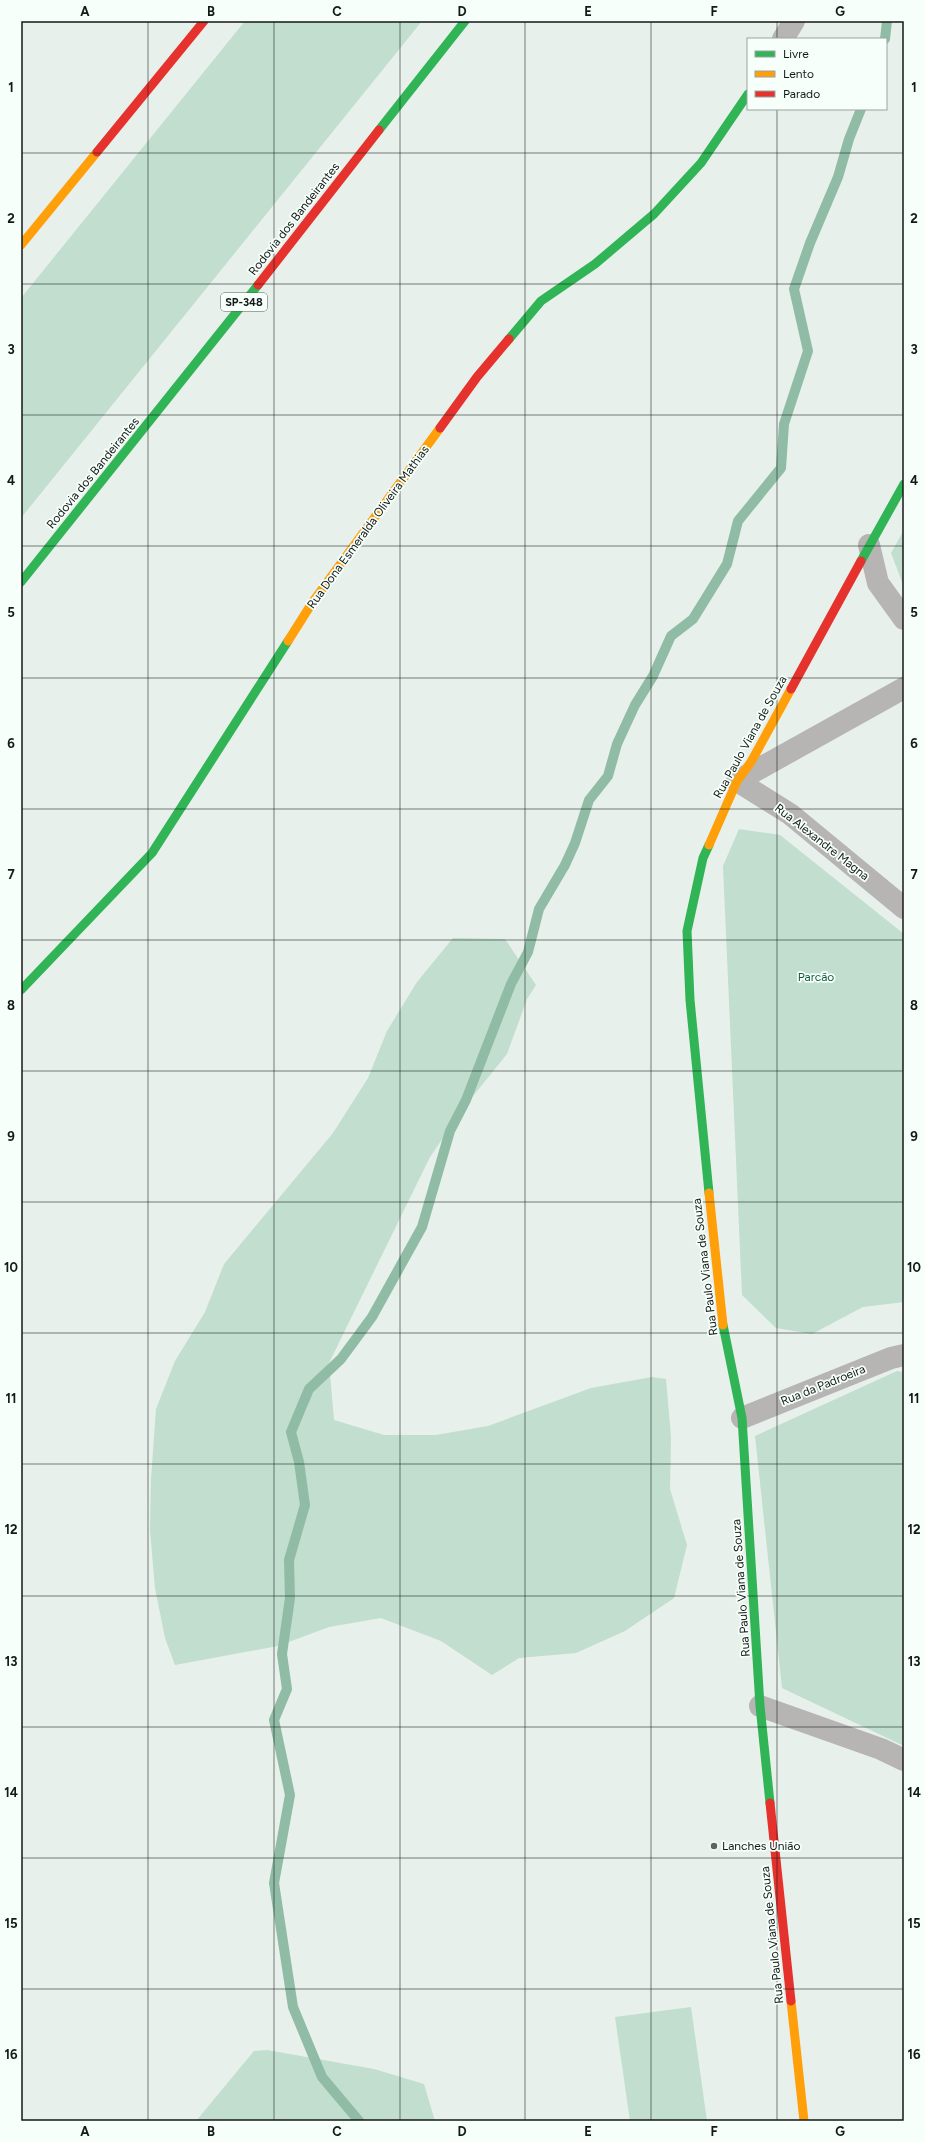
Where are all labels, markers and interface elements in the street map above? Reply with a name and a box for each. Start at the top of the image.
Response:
text: A [80,4,90,19]
text: B [207,4,215,19]
text: C [332,4,342,19]
text: D [457,4,467,19]
text: E [584,4,592,19]
text: F [710,4,718,19]
text: G [835,4,845,19]
legend [747,38,887,110]
text: Livre [783,47,809,61]
text: Lento [783,67,814,81]
text: 1 [8,80,14,95]
text: 1 [911,80,917,95]
text: Parado [783,87,820,101]
street label: Rodovia dos Bandeirantes [246,160,343,278]
text: 2 [7,211,15,226]
text: 2 [910,211,918,226]
road number: SP-348 [221,293,267,311]
text: 3 [7,342,15,357]
text: 3 [910,342,918,357]
street label: Rodovia dos Bandeirantes [44,414,142,531]
street label: Rua Dona Esmeralda Oliveira Mathias [304,442,432,611]
text: 4 [7,473,15,488]
text: 4 [910,473,918,488]
text: 5 [7,605,15,620]
text: 5 [910,605,918,620]
street label: Rua Paulo Viana de Souza [710,673,790,801]
text: 6 [7,736,15,751]
text: 6 [910,736,918,751]
street label: Rua Alexandre Magna [772,801,872,883]
text: 7 [7,867,15,882]
text: 7 [910,867,918,882]
park label: Parcão [798,970,834,984]
text: 8 [7,998,15,1013]
text: 8 [910,998,918,1013]
text: 9 [7,1129,15,1144]
text: 9 [910,1129,918,1144]
street label: Rua Paulo Viana de Souza [690,1198,720,1336]
text: 10 [4,1260,18,1275]
text: 10 [907,1260,921,1275]
street label: Rua da Padroeira [779,1362,867,1408]
text: 11 [6,1391,16,1406]
text: 11 [909,1391,919,1406]
street label: Rua Paulo Viana de Souza [729,1519,753,1657]
text: 12 [4,1522,18,1537]
text: 12 [907,1522,921,1537]
text: 13 [5,1654,17,1669]
text: 13 [908,1654,920,1669]
text: 14 [4,1785,18,1800]
text: 14 [907,1785,921,1800]
place label: Lanches União [722,1839,800,1853]
marker: Lanches União [709,1841,719,1851]
street label: Rua Paulo Viana de Souza [758,1866,786,2004]
text: 15 [4,1916,18,1931]
text: 15 [907,1916,921,1931]
text: 16 [4,2047,18,2062]
text: 16 [907,2047,921,2062]
text: A [80,2124,90,2139]
text: B [207,2124,215,2139]
text: C [332,2124,342,2139]
text: D [457,2124,467,2139]
text: E [584,2124,592,2139]
text: F [710,2124,718,2139]
text: G [835,2124,845,2139]

